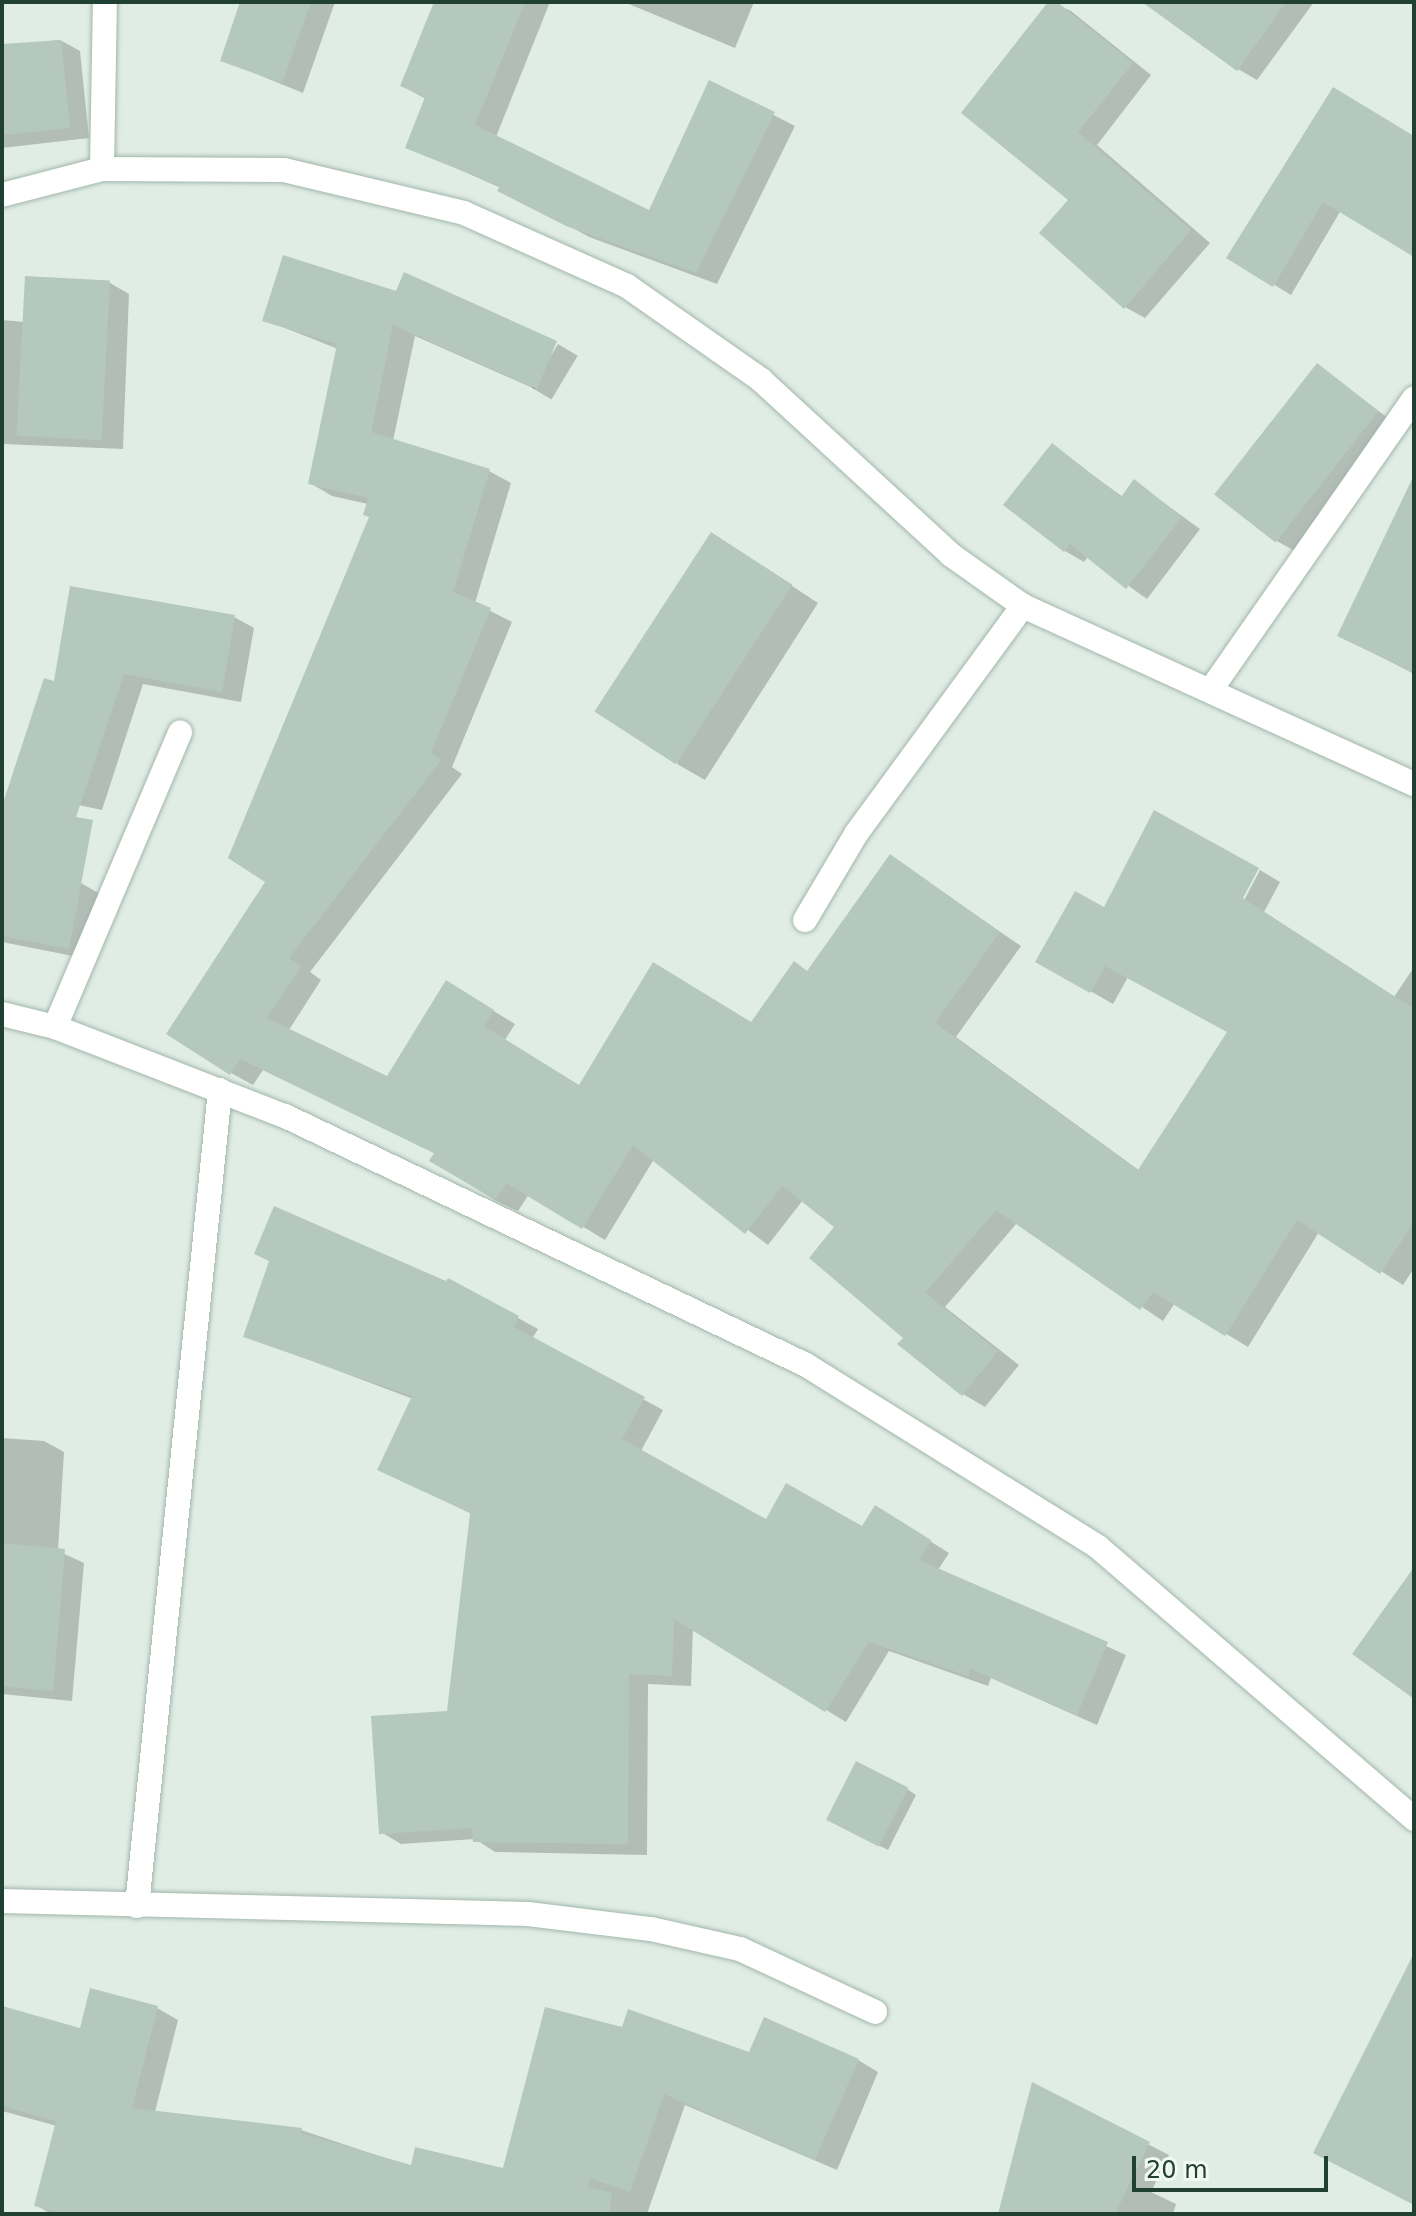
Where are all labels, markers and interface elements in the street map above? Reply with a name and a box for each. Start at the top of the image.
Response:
scale bar [1136,2140,1332,2190]
text: 20 m [1146,2156,1208,2184]

